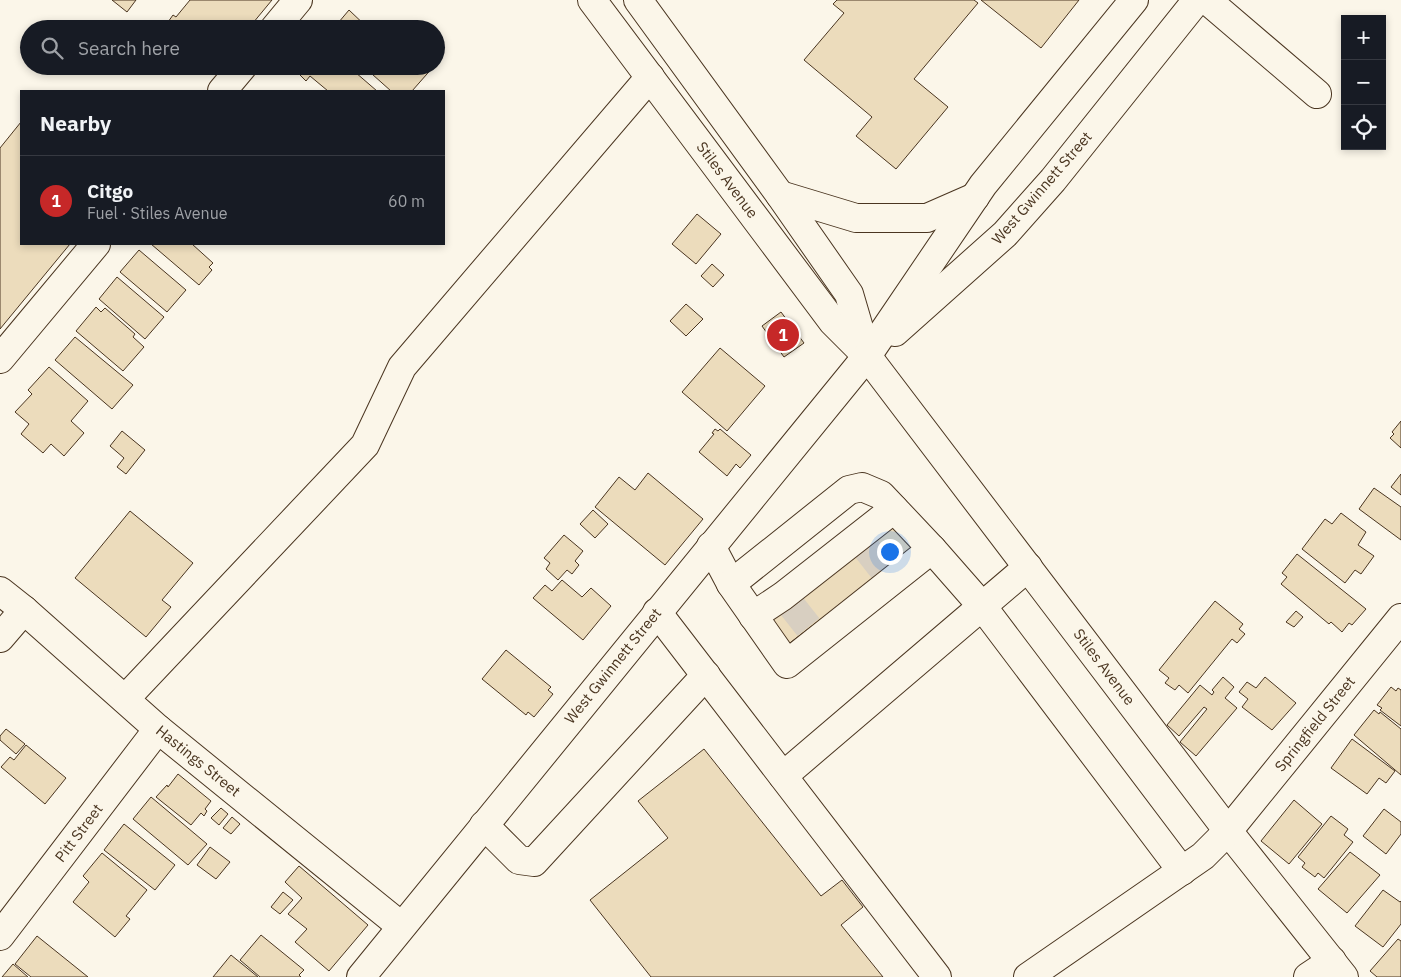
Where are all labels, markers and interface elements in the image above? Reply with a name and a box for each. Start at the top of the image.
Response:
map controls [1341,15,1386,150]
button: + [1341,15,1386,60]
search box [20,20,445,75]
icon: search [38,34,66,62]
text: Search here [78,36,180,60]
button: − [1341,60,1386,105]
button: locate [1341,105,1386,150]
text: Nearby [40,109,111,137]
street label: West Gwinnett Street [987,127,1096,248]
street label: Stiles Avenue [692,138,762,222]
text: Citgo [87,179,133,203]
text: 1 [51,191,61,211]
text: 60 m [388,191,425,211]
text: Fuel · Stiles Avenue [87,203,228,223]
pin: 1 [767,316,799,354]
your location [877,539,903,565]
street label: West Gwinnett Street [560,604,665,727]
street label: Stiles Avenue [1069,625,1139,709]
street label: Springfield Street [1270,672,1359,775]
street label: Hastings Street [152,721,244,800]
street label: Pitt Street [51,800,107,866]

